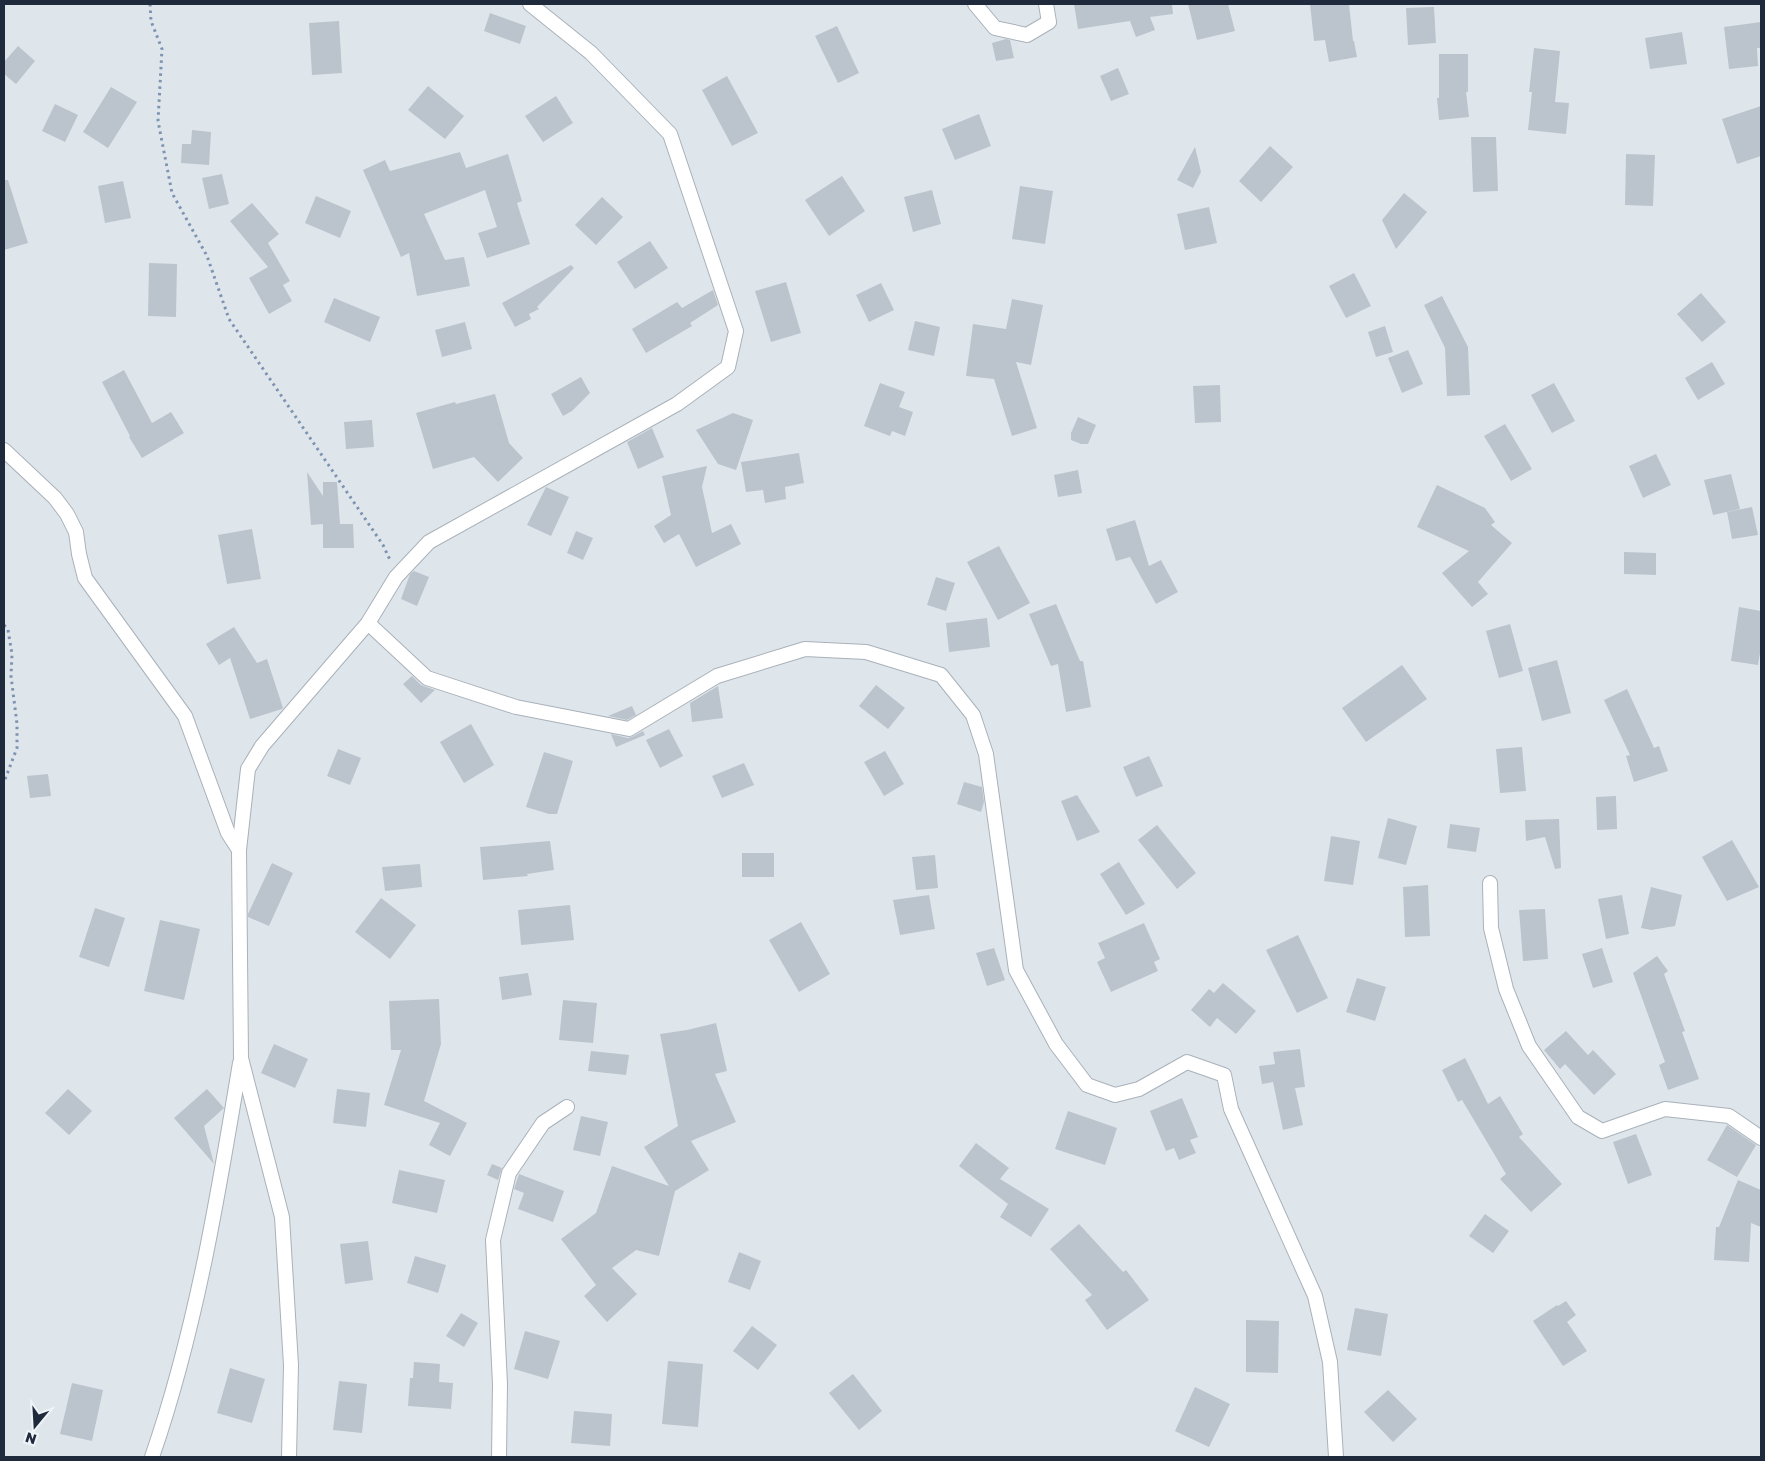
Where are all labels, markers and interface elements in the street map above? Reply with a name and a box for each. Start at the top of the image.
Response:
north arrow [10,1401,60,1451]
text: N [23,1429,39,1449]

